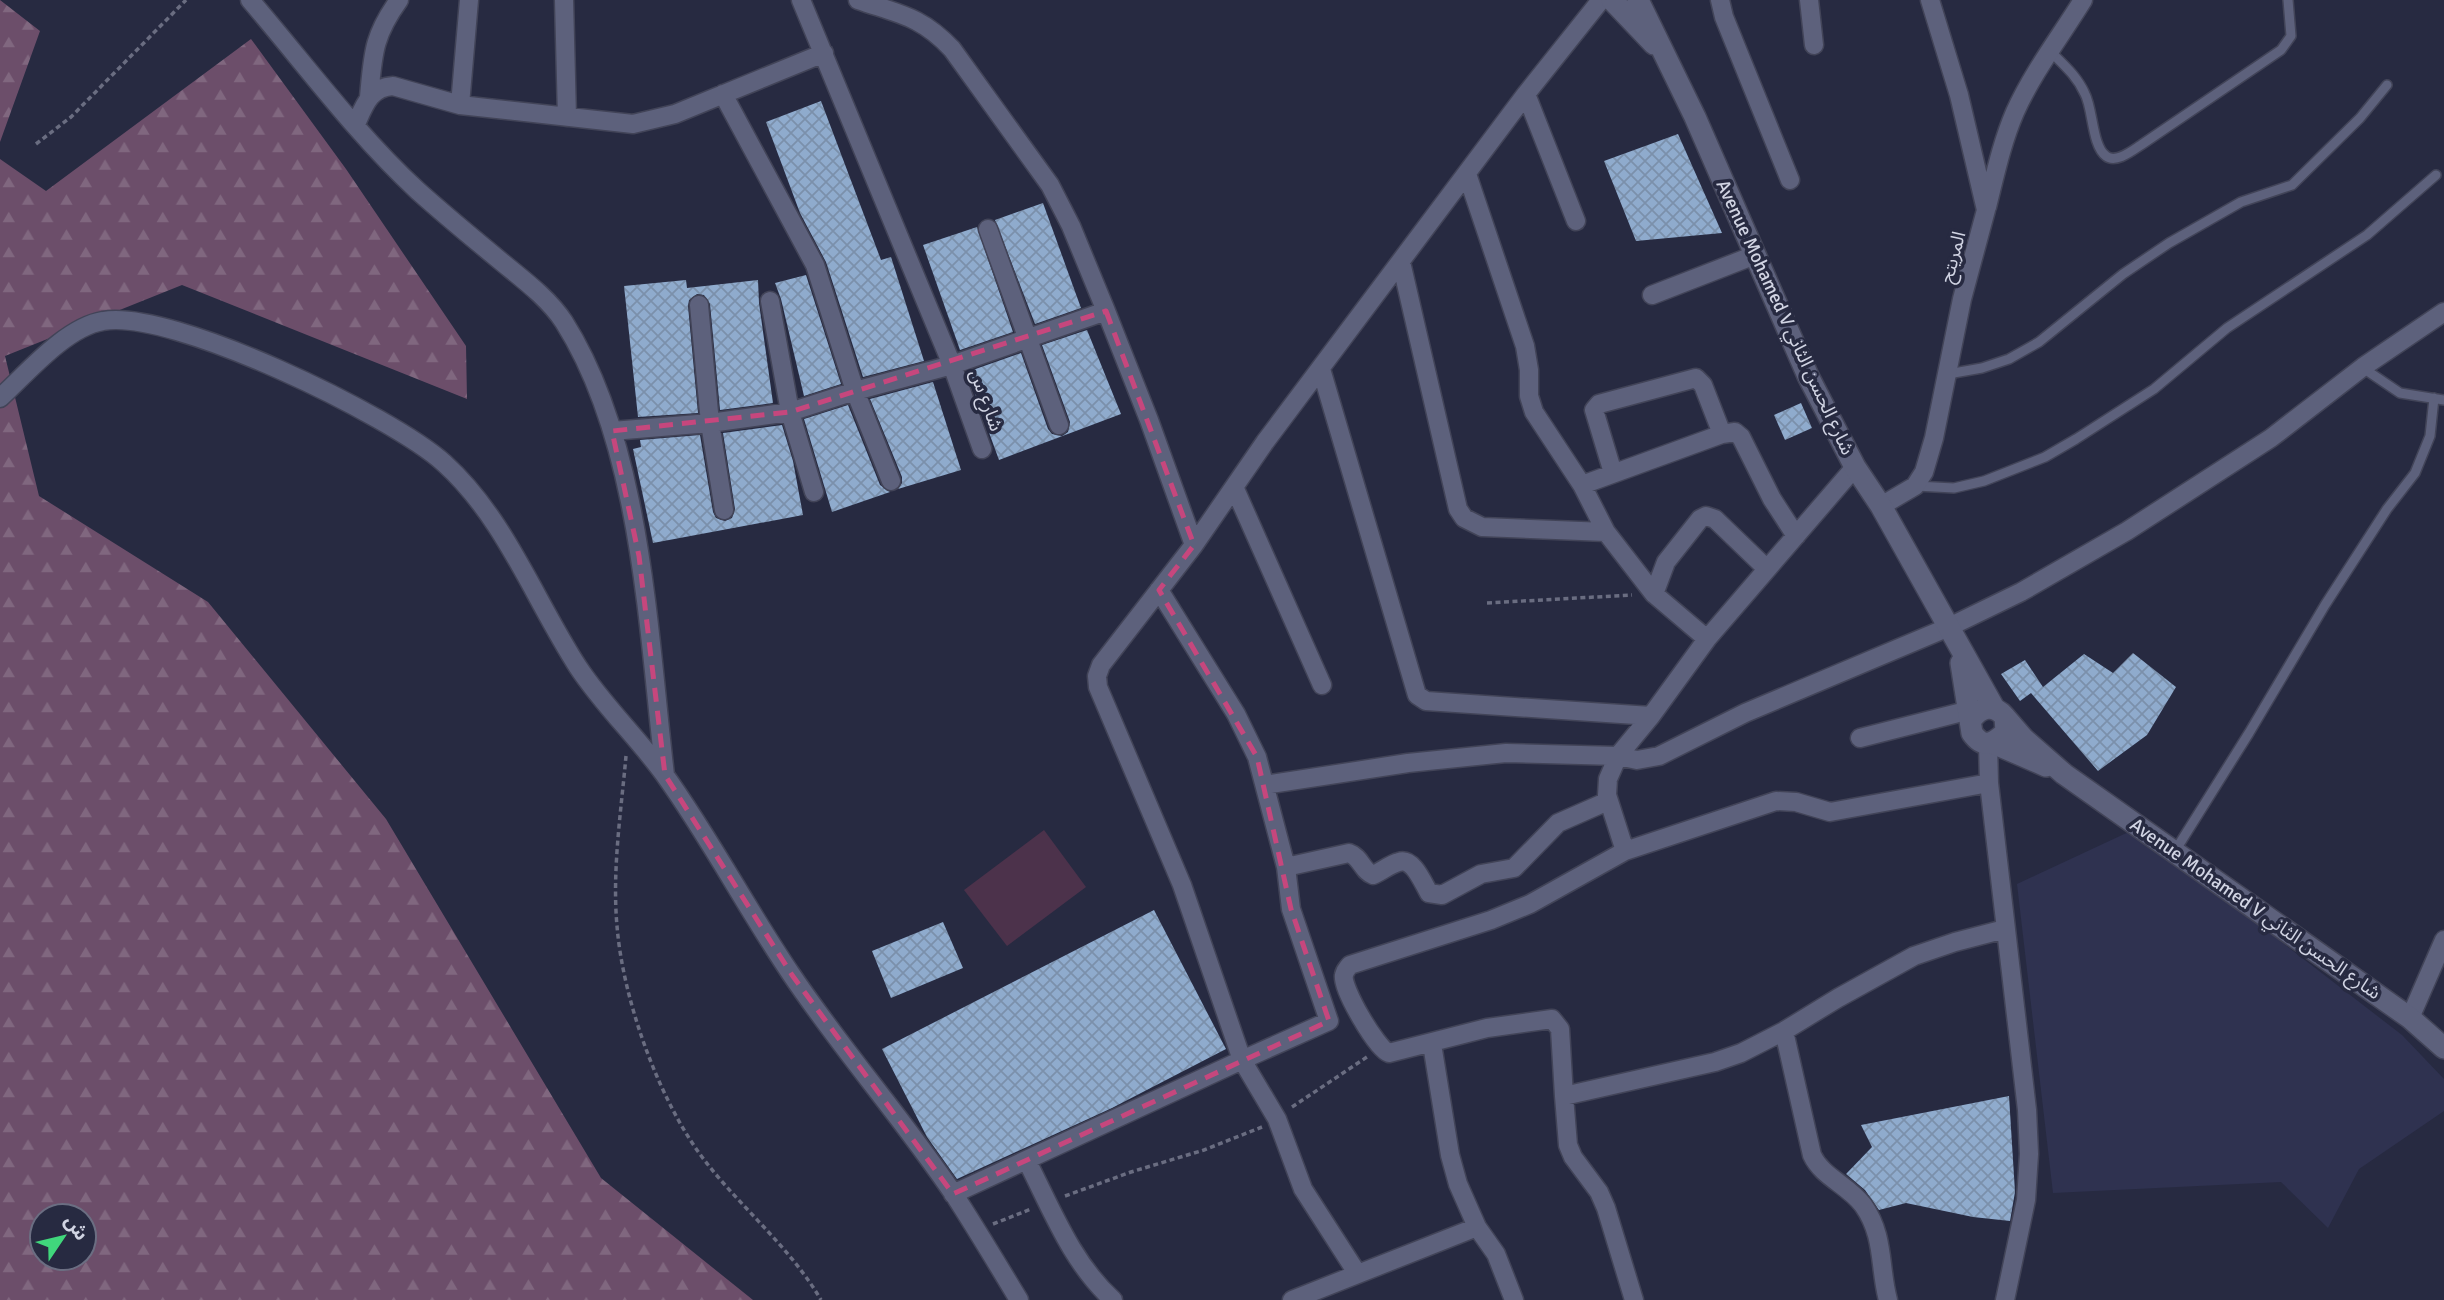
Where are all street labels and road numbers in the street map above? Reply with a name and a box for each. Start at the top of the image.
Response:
street label: Avenue Mohamed V شارع الحسن الثاني [1708,176,1860,460]
street label: المريتح [1935,229,1973,286]
street label: شارع س [963,366,1008,435]
street label: Avenue Mohamed V شارع الحسن الثاني [2124,813,2386,1007]

